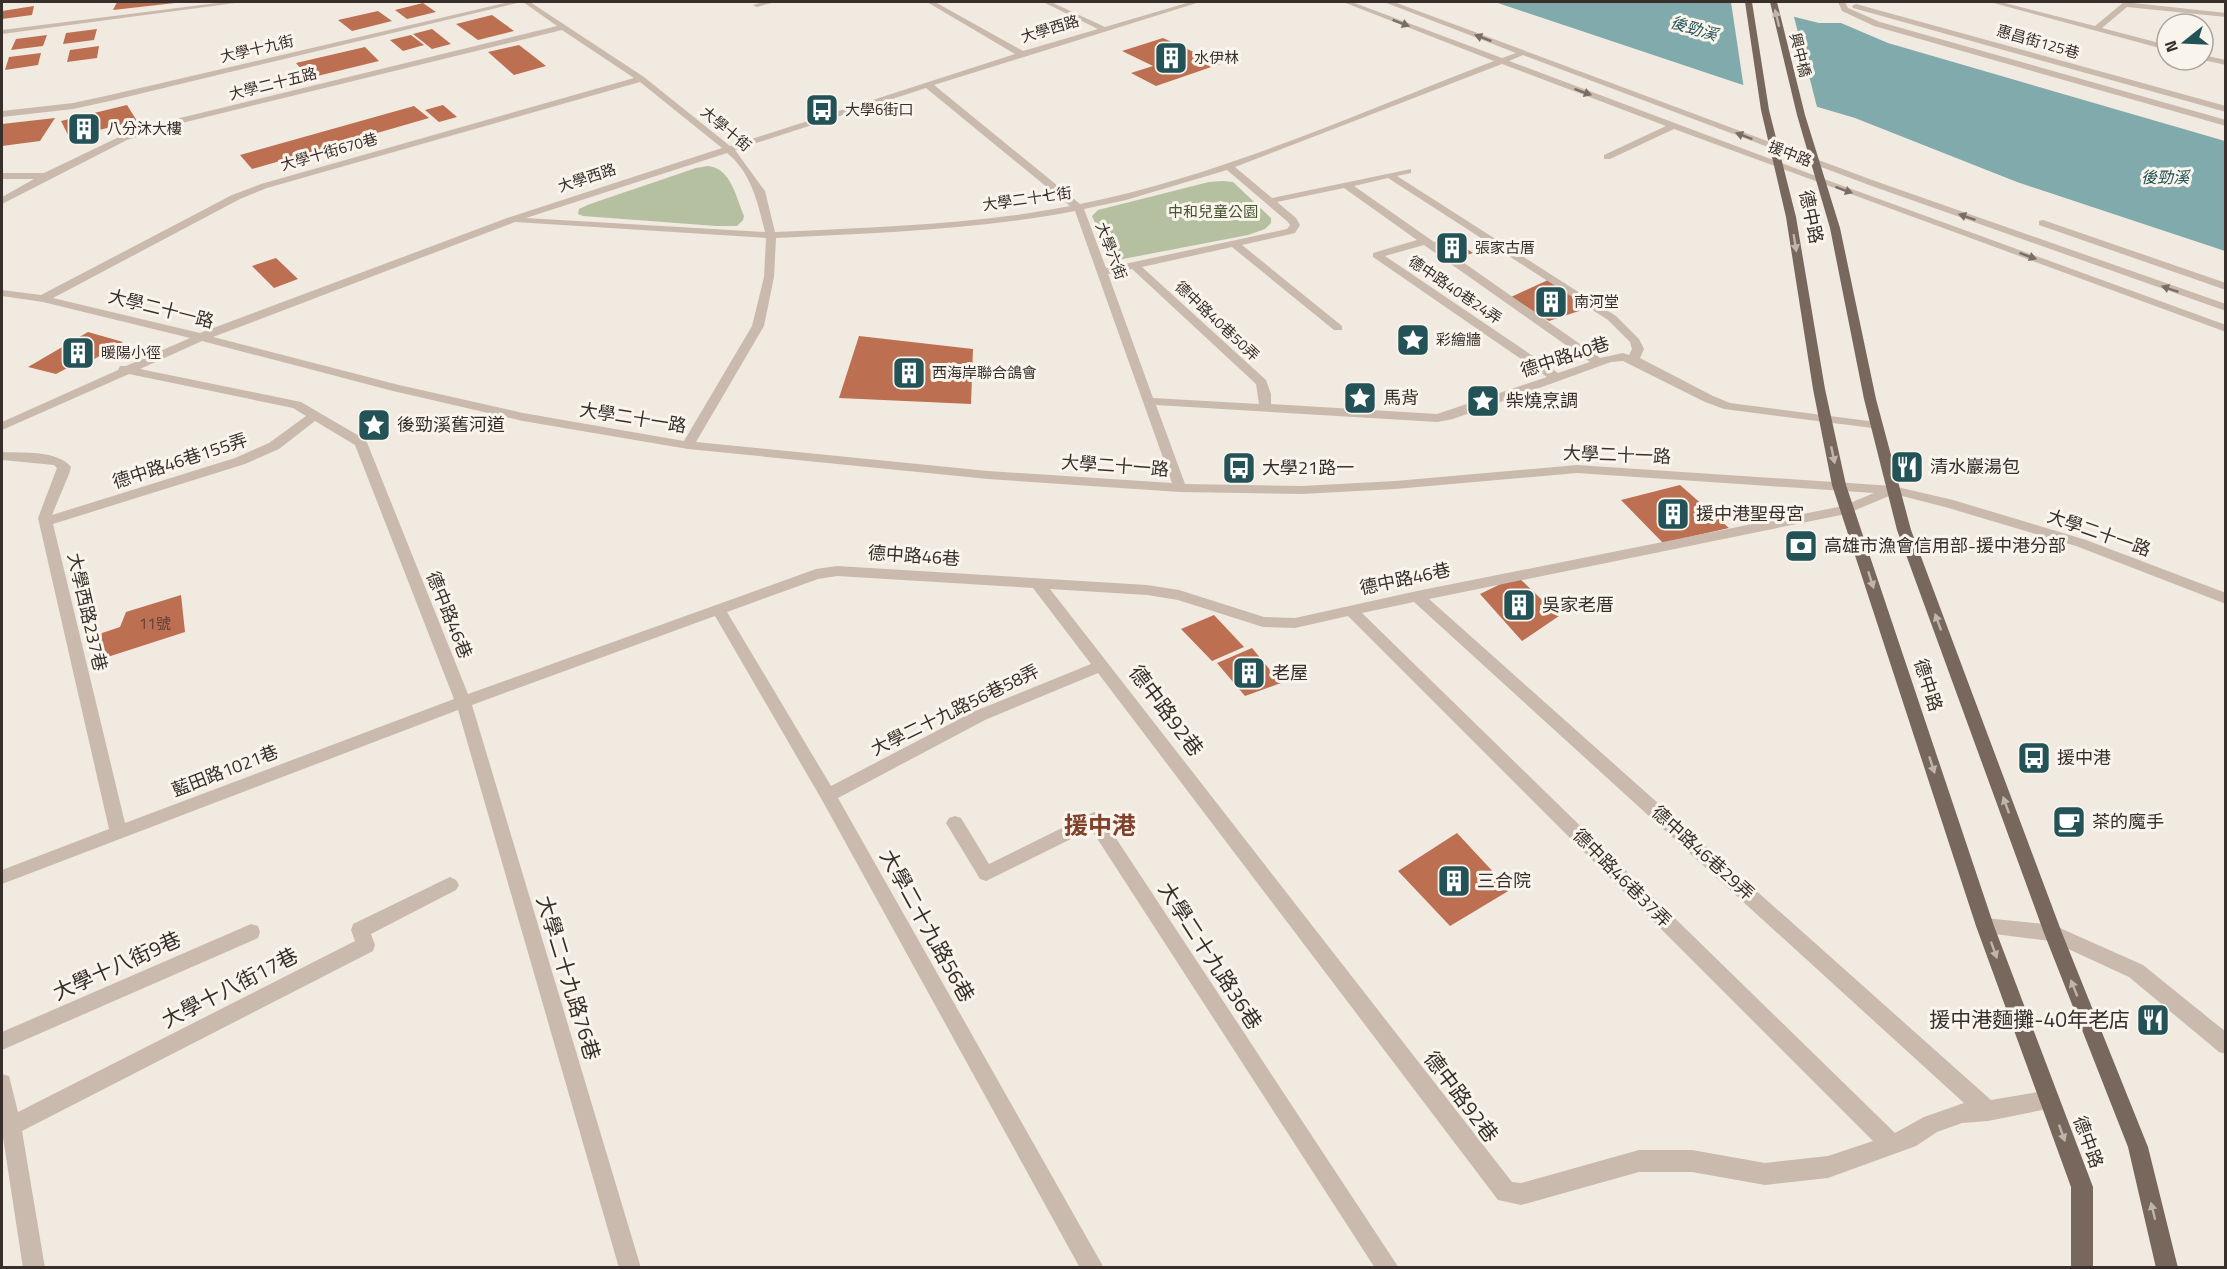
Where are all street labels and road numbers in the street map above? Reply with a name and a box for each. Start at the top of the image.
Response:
street label: 大學西路 [1018,9,1082,48]
street label: 惠昌街125巷 [1994,19,2082,64]
street label: 大學十九街 [218,29,296,68]
street label: 興中橋 [1784,30,1817,80]
street label: 大學二十五路 [226,61,319,106]
street label: 大學十街 [696,101,757,157]
street label: 大學十街670巷 [278,127,380,176]
street label: 援中路 [1765,135,1815,172]
street label: 大學西路 [555,157,619,198]
street label: 大學二十七街 [981,181,1073,216]
street label: 德中路 [1793,188,1830,246]
street label: 大學六街 [1090,219,1133,283]
street label: 德中路40巷24弄 [1404,250,1507,329]
street label: 德中路40巷50弄 [1170,275,1265,366]
street label: 大學二十一路 [105,282,217,335]
street label: 德中路40巷 [1517,329,1613,384]
street label: 大學二十一路 [578,396,689,439]
street label: 德中路46巷155弄 [109,426,251,495]
street label: 大學二十一路 [1563,439,1671,470]
street label: 大學二十一路 [1060,448,1170,483]
street label: 大學二十一路 [2044,502,2155,563]
street label: 德中路46巷 [867,539,961,572]
street label: 大學西路237巷 [61,550,114,674]
street label: 德中路46巷 [1357,556,1453,601]
street label: 德中路46巷 [420,567,479,663]
street label: 德中路 [1907,655,1950,715]
street label: 大學二十九路56巷58弄 [866,657,1044,762]
street label: 德中路92巷 [1122,658,1212,763]
street label: 藍田路1021巷 [168,738,282,803]
street label: 德中路46巷29弄 [1646,799,1761,906]
street label: 德中路46巷37弄 [1567,822,1678,933]
street label: 大學二十九路56巷 [873,843,983,1008]
street label: 大學二十九路36巷 [1151,875,1271,1036]
street label: 大學二十九路76巷 [529,891,609,1064]
street label: 大學十八街9巷 [47,922,186,1008]
street label: 大學十八街17巷 [156,939,303,1035]
street label: 德中路92巷 [1417,1044,1507,1149]
street label: 德中路 [2067,1112,2110,1172]

